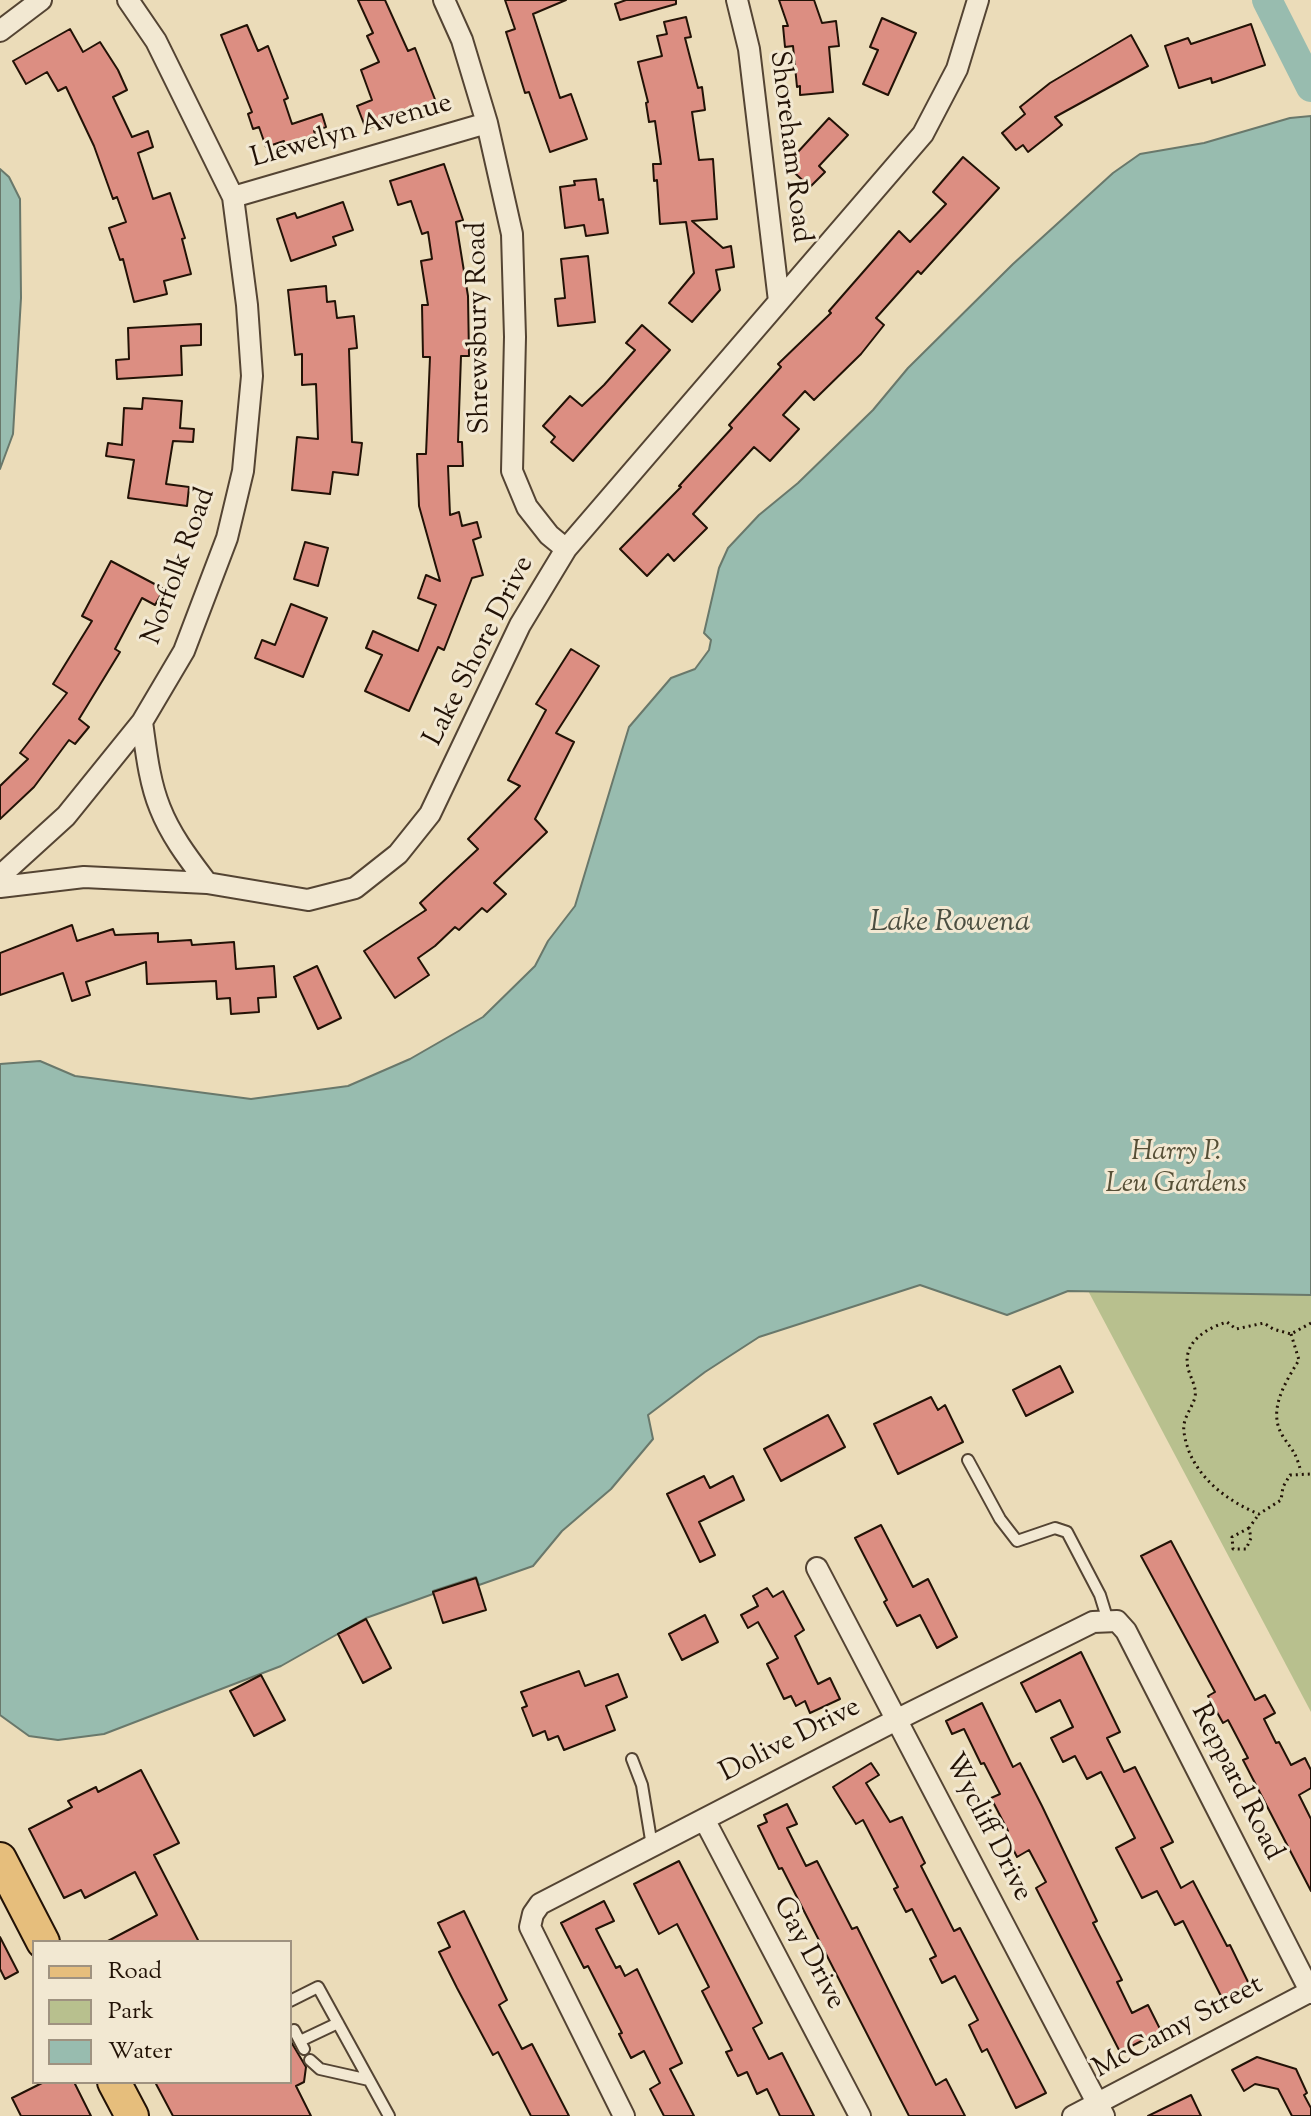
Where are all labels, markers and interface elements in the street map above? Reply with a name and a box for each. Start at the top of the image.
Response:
street label: Shoreham Road [760,49,816,245]
street label: Llewelyn Avenue [248,88,456,178]
street label: Shrewsbury Road [462,222,500,434]
street label: Norfolk Road [137,484,225,650]
street label: Lake Shore Drive [419,551,543,753]
water label: Lake Rowena [870,907,1030,943]
park label: Harry P. Leu Gardens [1105,1137,1247,1203]
street label: Dolive Drive [715,1692,867,1792]
street label: Reppard Road [1181,1699,1289,1867]
street label: Wycliff Drive [934,1748,1038,1908]
street label: Gay Drive [763,1892,851,2016]
legend [32,1940,292,2084]
text: Road [108,1955,162,1989]
street label: McCamy Street [1088,1970,1270,2088]
text: Park [108,1995,154,2029]
text: Water [108,2035,172,2069]

